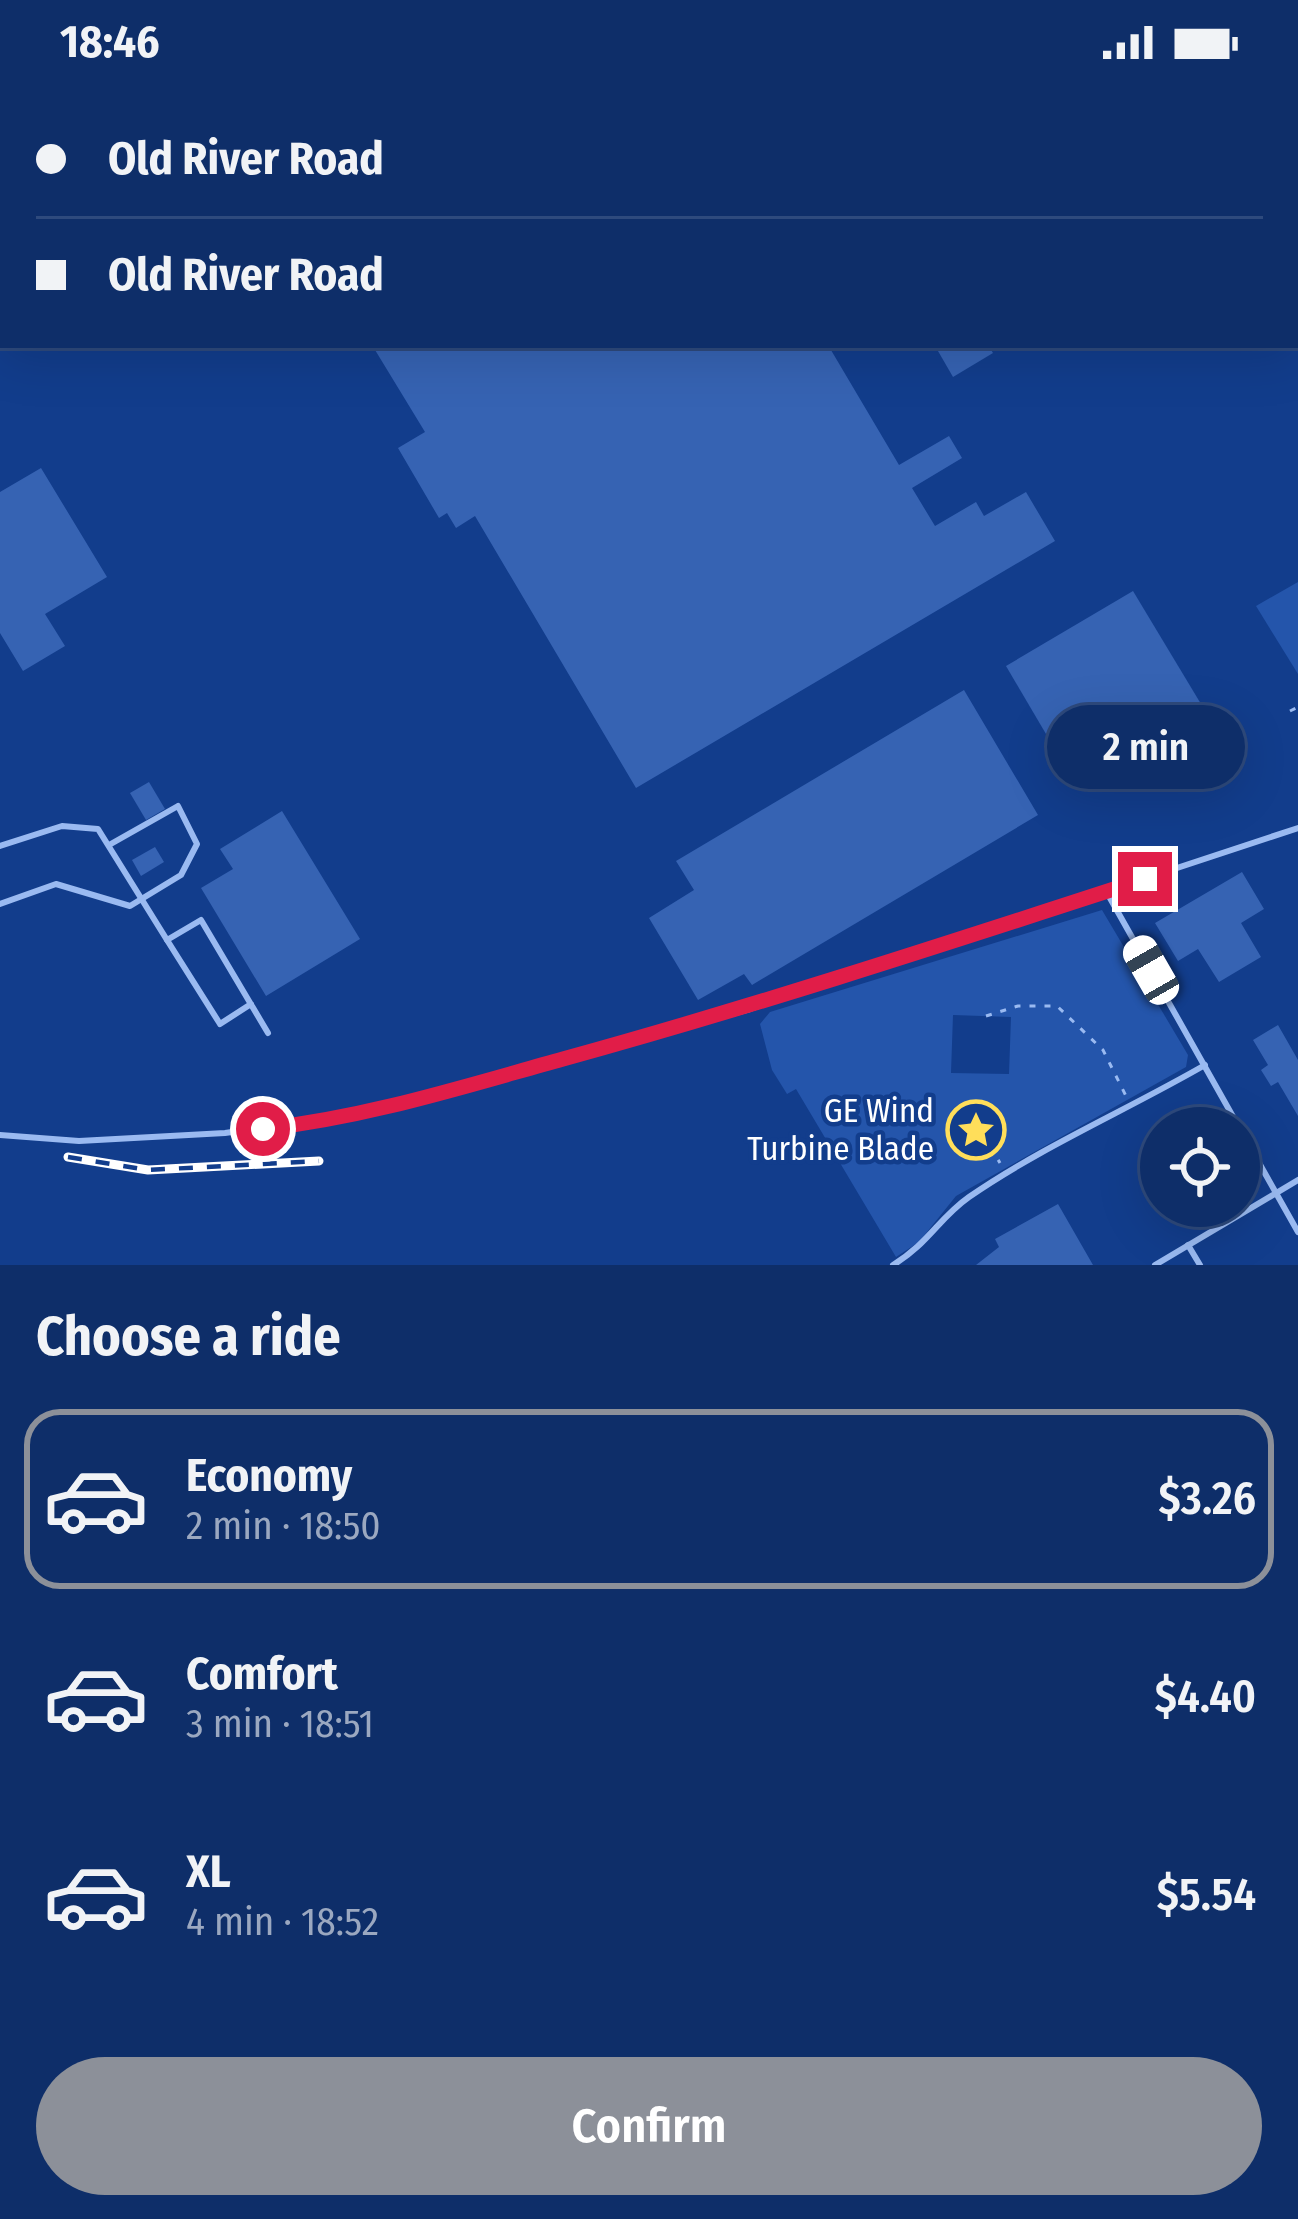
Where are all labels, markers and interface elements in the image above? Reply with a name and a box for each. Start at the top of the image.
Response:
text: 18:46 [60,15,160,69]
text: Old River Road [108,132,384,186]
text: Old River Road [108,248,384,302]
callout: 2 min [1046,705,1244,789]
text: 2 min [1103,724,1189,770]
route end [1118,852,1172,906]
car [1117,930,1185,1010]
place label: GE Wind Turbine Blade [747,1091,934,1169]
place icon: GE Wind Turbine Blade [945,1099,1007,1161]
route start [236,1102,290,1156]
map controls [1140,1107,1260,1227]
button: locate [1140,1107,1260,1227]
text: Choose a ride [36,1305,341,1369]
icon: car [42,1445,150,1553]
text: Economy [186,1449,352,1503]
text: $3.26 [1159,1472,1256,1526]
text: 2 min · 18:50 [186,1503,381,1549]
icon: car [42,1643,150,1751]
text: Comfort [186,1647,338,1701]
text: $4.40 [1155,1670,1256,1724]
text: 3 min · 18:51 [186,1701,374,1747]
icon: car [42,1841,150,1949]
text: XL [186,1845,231,1899]
text: $5.54 [1157,1868,1256,1922]
text: 4 min · 18:52 [186,1899,379,1945]
button: Confirm [36,2057,1262,2195]

